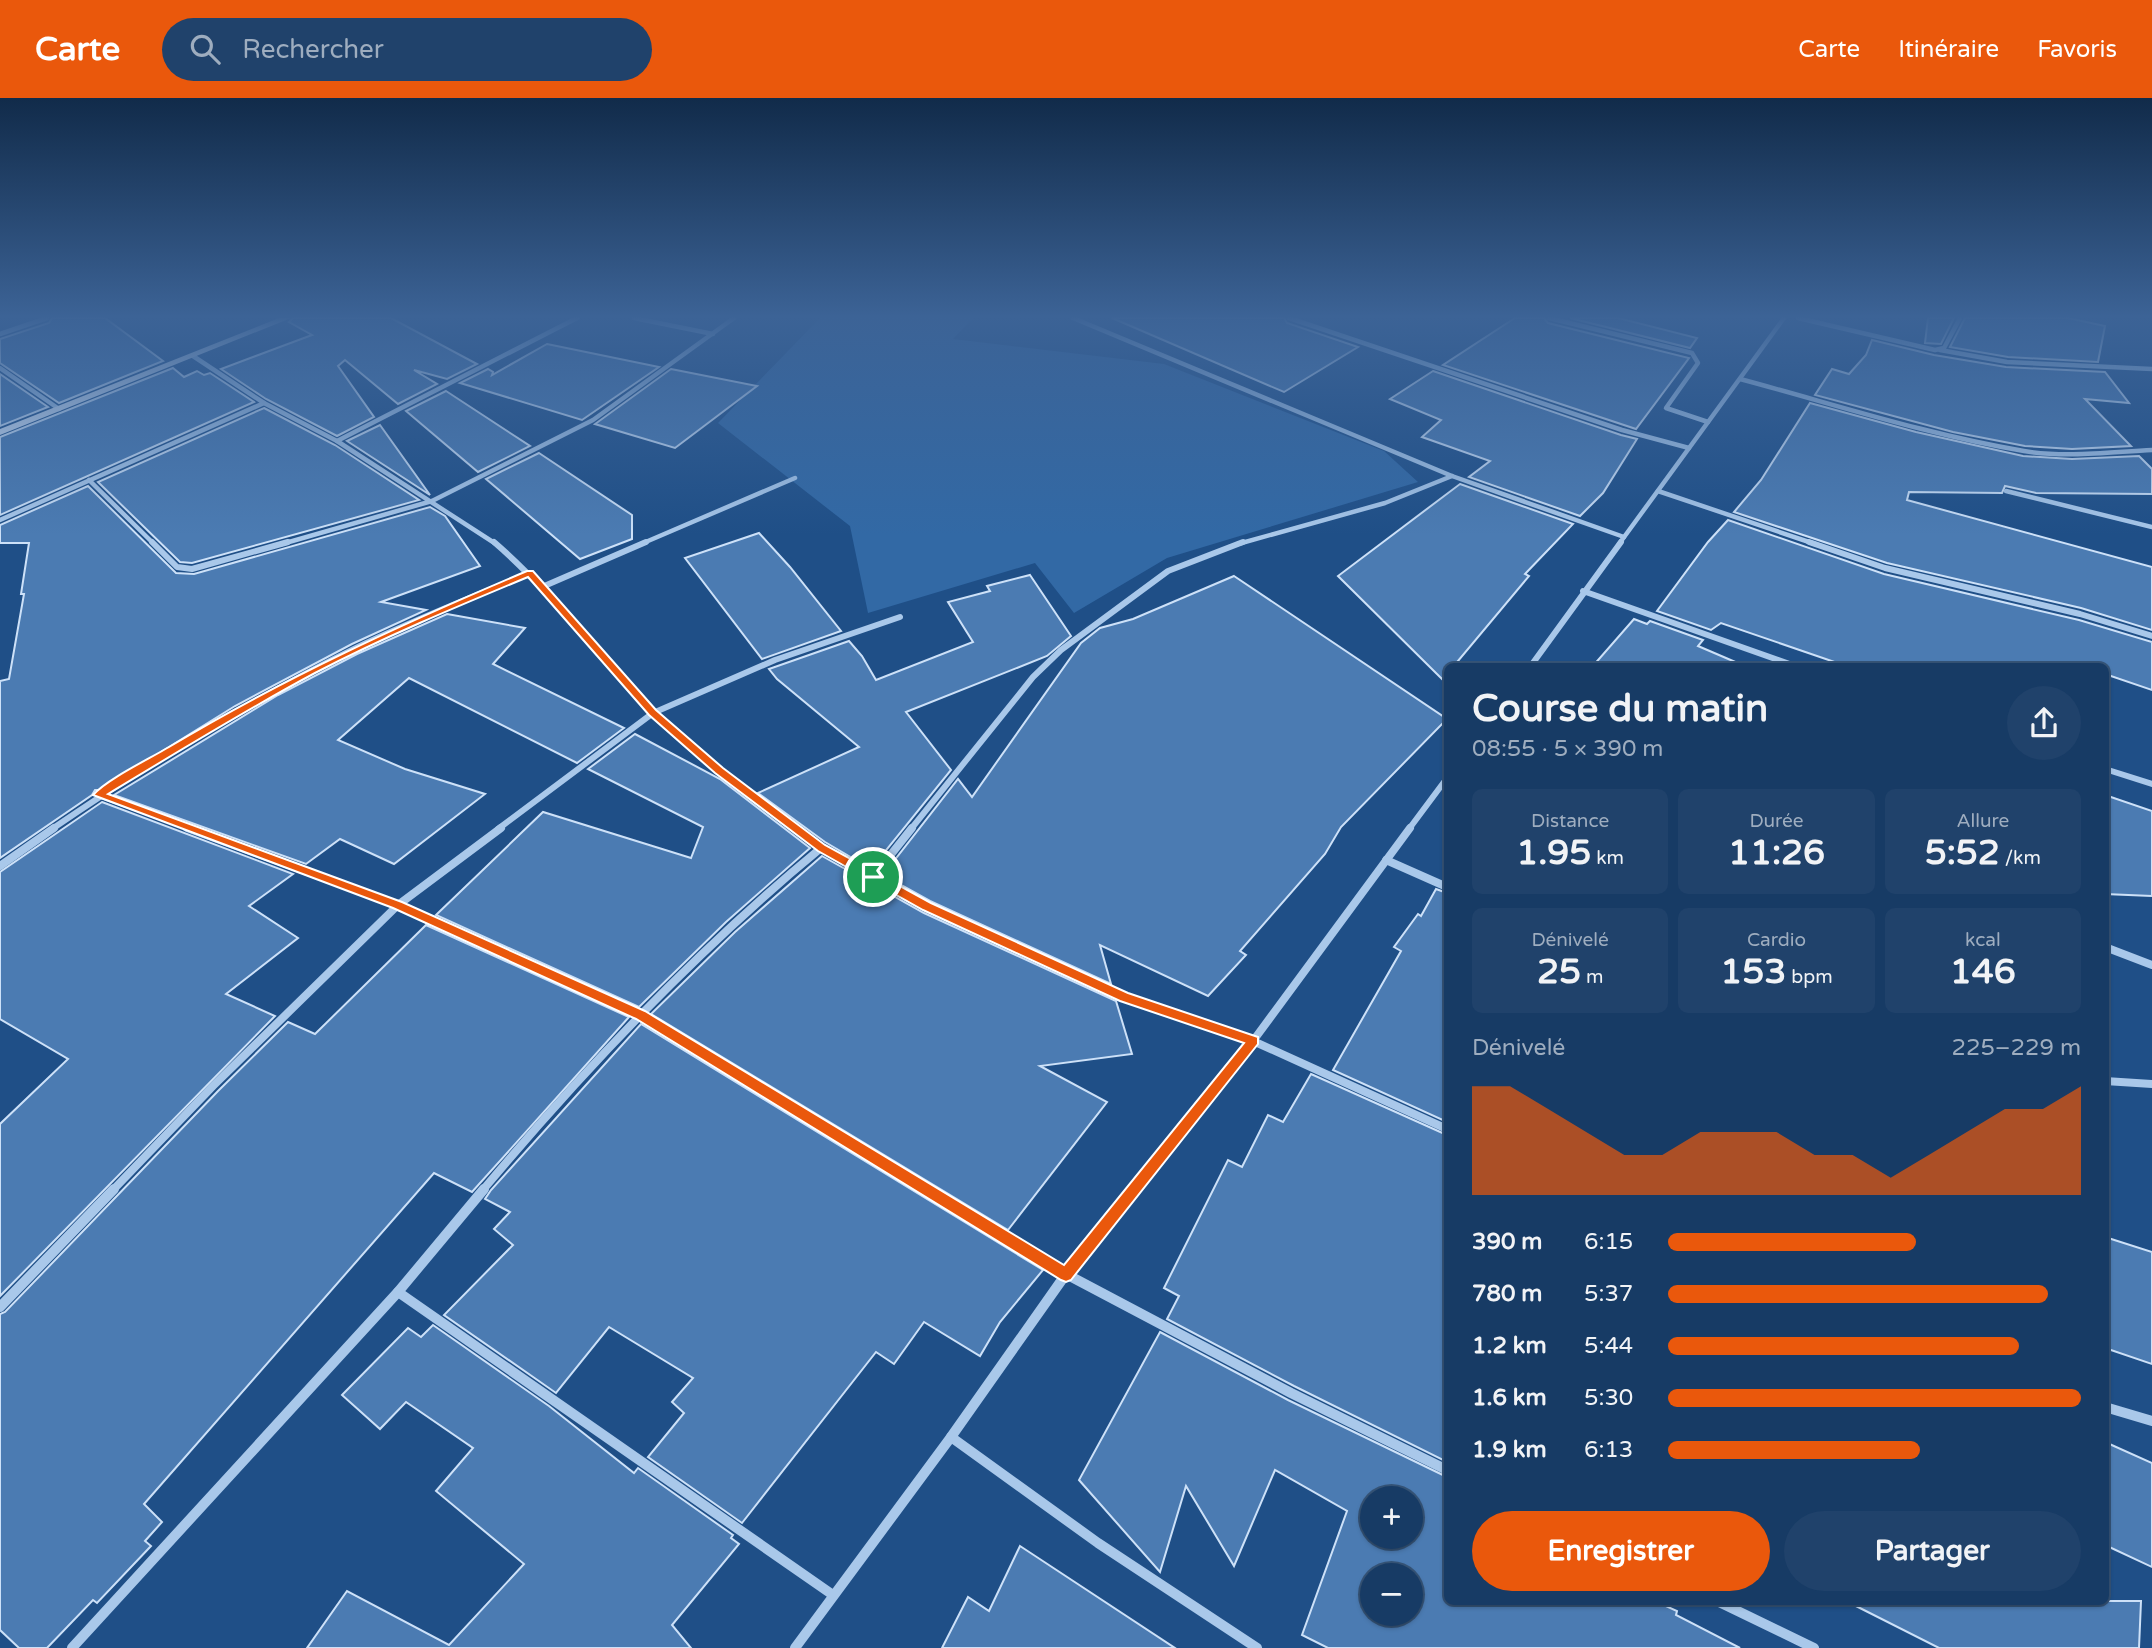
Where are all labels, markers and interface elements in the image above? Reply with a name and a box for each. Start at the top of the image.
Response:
search box [162,18,652,81]
text: Carte [35,30,120,69]
icon: search [186,30,224,68]
text: Rechercher [242,34,384,65]
text: Carte [1798,35,1860,64]
text: Itinéraire [1898,35,1999,64]
text: Favoris [2037,35,2117,64]
text: Course du matin [1472,686,1768,732]
button: share [2007,686,2081,760]
text: 08:55 · 5 × 390 m [1472,735,1663,763]
text: Distance [1531,810,1609,832]
text: Durée [1749,810,1804,832]
text: Allure [1956,810,2009,832]
text: 1.95 [1516,832,1591,874]
text: 11:26 [1728,832,1825,874]
text: 5:52 [1925,832,2000,874]
pin [843,847,903,907]
text: km [1591,847,1624,869]
text: /km [2000,847,2041,869]
icon: arrive [854,858,892,896]
text: Dénivelé [1532,929,1609,951]
text: Cardio [1747,929,1806,951]
text: kcal [1965,929,2001,951]
text: 25 [1537,951,1581,993]
text: 153 [1720,951,1786,993]
text: 146 [1950,951,2016,993]
text: m [1581,966,1603,988]
text: bpm [1786,966,1833,988]
text: Dénivelé [1472,1034,1565,1062]
text: 225–229 m [1952,1034,2081,1062]
text: 390 m [1472,1228,1542,1256]
text: 6:15 [1584,1228,1633,1256]
text: 780 m [1472,1280,1542,1308]
text: 5:37 [1584,1280,1633,1308]
text: 1.2 km [1472,1332,1547,1360]
text: 5:44 [1584,1332,1633,1360]
text: 1.6 km [1472,1384,1547,1412]
text: 5:30 [1584,1384,1633,1412]
text: 1.9 km [1472,1436,1547,1464]
text: 6:13 [1584,1436,1633,1464]
map controls [1360,1486,1423,1626]
button: + [1360,1486,1423,1549]
button: Enregistrer [1472,1511,1770,1591]
button: Partager [1784,1511,2081,1591]
button: − [1360,1563,1423,1626]

